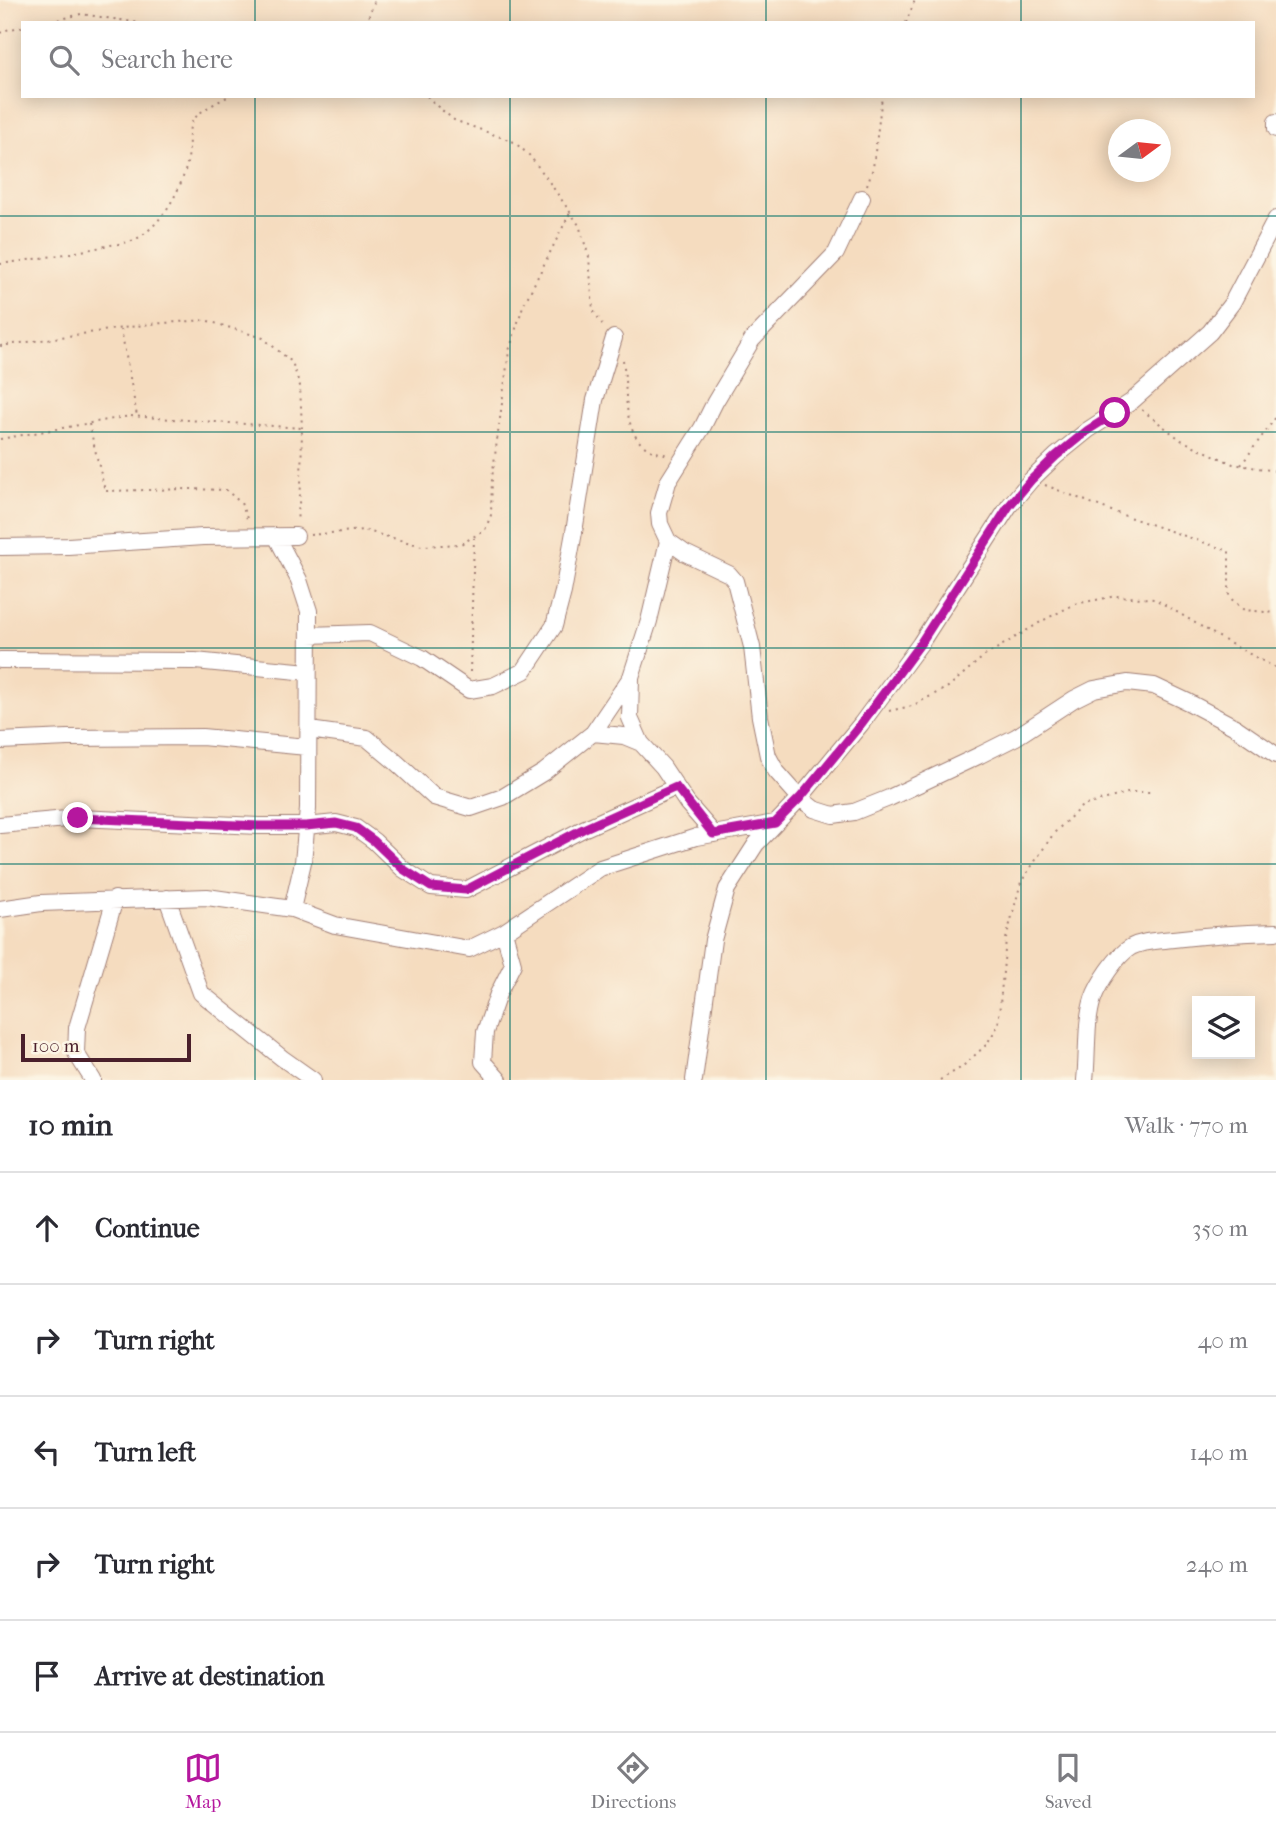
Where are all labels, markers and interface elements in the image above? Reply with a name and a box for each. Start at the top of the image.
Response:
search box [21,21,1255,98]
icon: search [45,41,83,79]
text: Search here [101,44,233,75]
north arrow [1108,119,1171,182]
route start [1099,397,1130,428]
route end [62,802,93,833]
map controls [1192,996,1255,1059]
button: layers [1192,996,1255,1059]
scale bar [21,1031,191,1063]
text: 100 m [32,1035,80,1057]
text: 10 min [28,1108,113,1143]
text: Walk · 770 m [1125,1112,1248,1139]
icon: ahead [28,1209,66,1247]
text: Continue [95,1213,200,1244]
text: 350 m [1192,1215,1248,1242]
icon: right [28,1321,66,1359]
text: Turn right [95,1325,215,1356]
text: 40 m [1198,1327,1248,1354]
icon: left [28,1433,66,1471]
text: Turn left [95,1437,196,1468]
text: 140 m [1189,1439,1248,1466]
icon: right [28,1545,66,1583]
text: Turn right [95,1549,215,1580]
text: 240 m [1186,1551,1248,1578]
icon: arrive [28,1657,66,1695]
text: Arrive at destination [95,1661,325,1692]
tab: Map [184,1749,222,1813]
tab: Directions [591,1749,676,1813]
tab: Saved [1045,1749,1092,1813]

